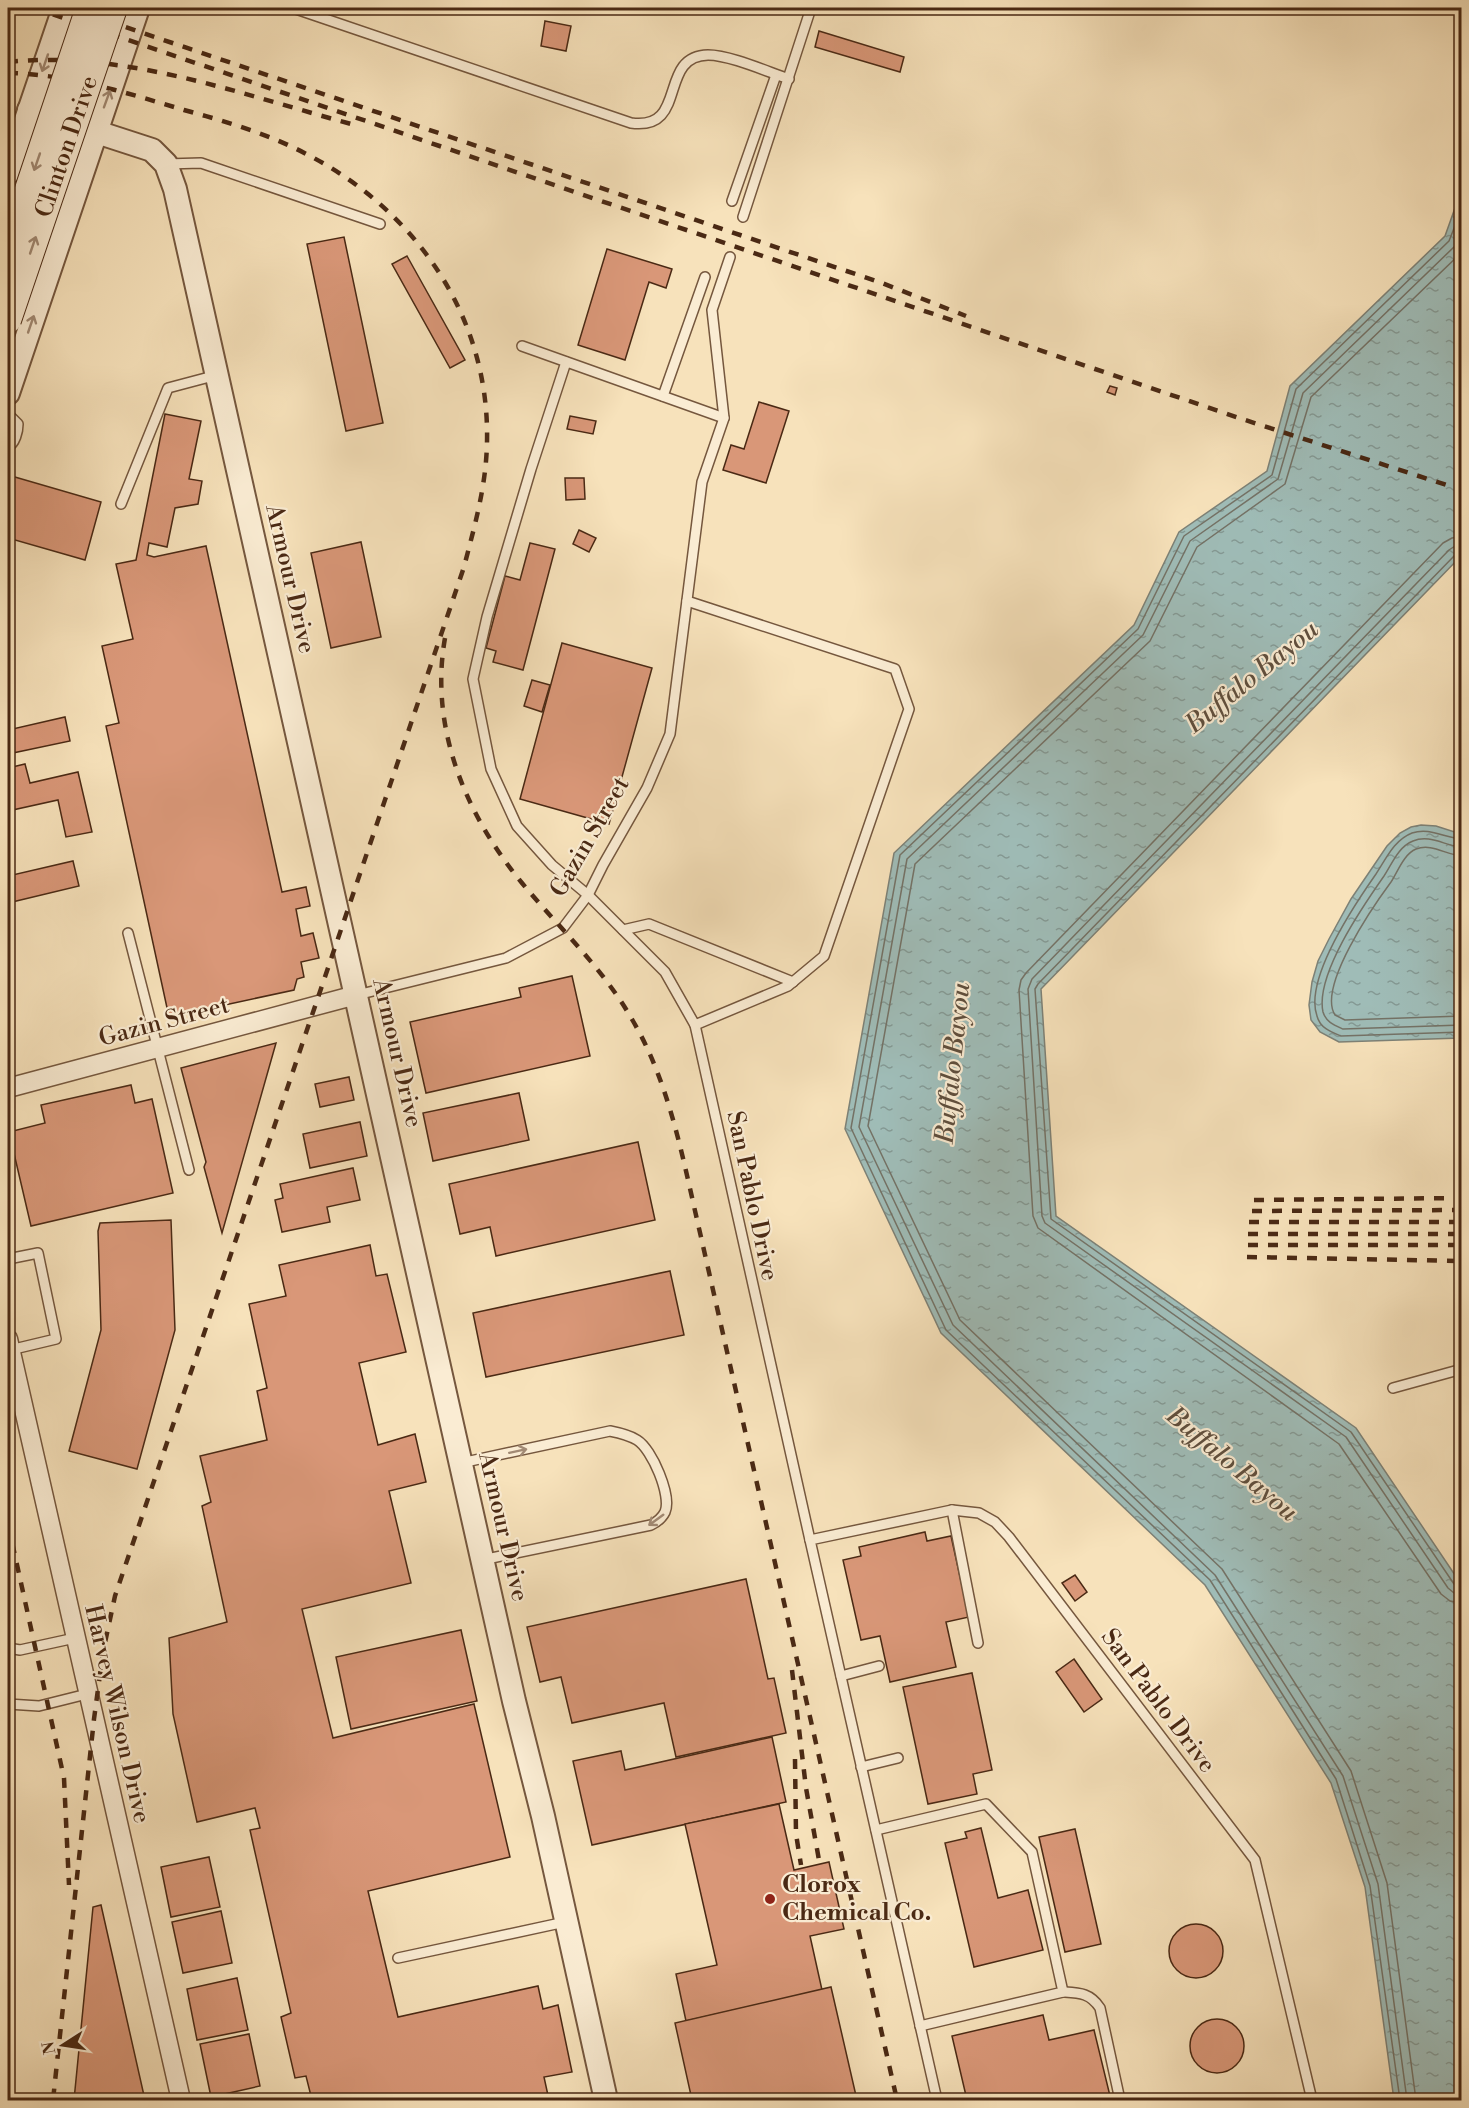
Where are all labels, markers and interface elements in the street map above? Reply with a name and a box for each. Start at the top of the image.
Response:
one-way arrow [38,53,49,72]
street label: Clinton Drive [29,72,105,222]
one-way arrow [103,91,114,109]
one-way arrow [31,152,42,171]
one-way arrow [28,236,39,255]
one-way arrow [26,315,37,334]
street label: Armour Drive [258,501,322,656]
water label: Buffalo Bayou [1178,613,1325,741]
street label: Gazin Street [544,771,637,902]
street label: Armour Drive [365,975,429,1130]
water label: Buffalo Bayou [929,981,977,1146]
street label: Gazin Street [96,990,233,1054]
street label: San Pablo Drive [719,1108,785,1284]
water label: Buffalo Bayou [1159,1399,1304,1528]
one-way arrow [508,1445,527,1456]
street label: Armour Drive [471,1449,535,1604]
one-way arrow [648,1514,664,1526]
street label: Harvey Wilson Drive [77,1602,157,1826]
street label: San Pablo Drive [1094,1623,1222,1779]
place label: Clorox Chemical Co. [782,1870,931,1928]
marker: Clorox Chemical Co. [763,1892,777,1906]
north arrow [33,2015,93,2075]
text: N [38,2039,60,2056]

